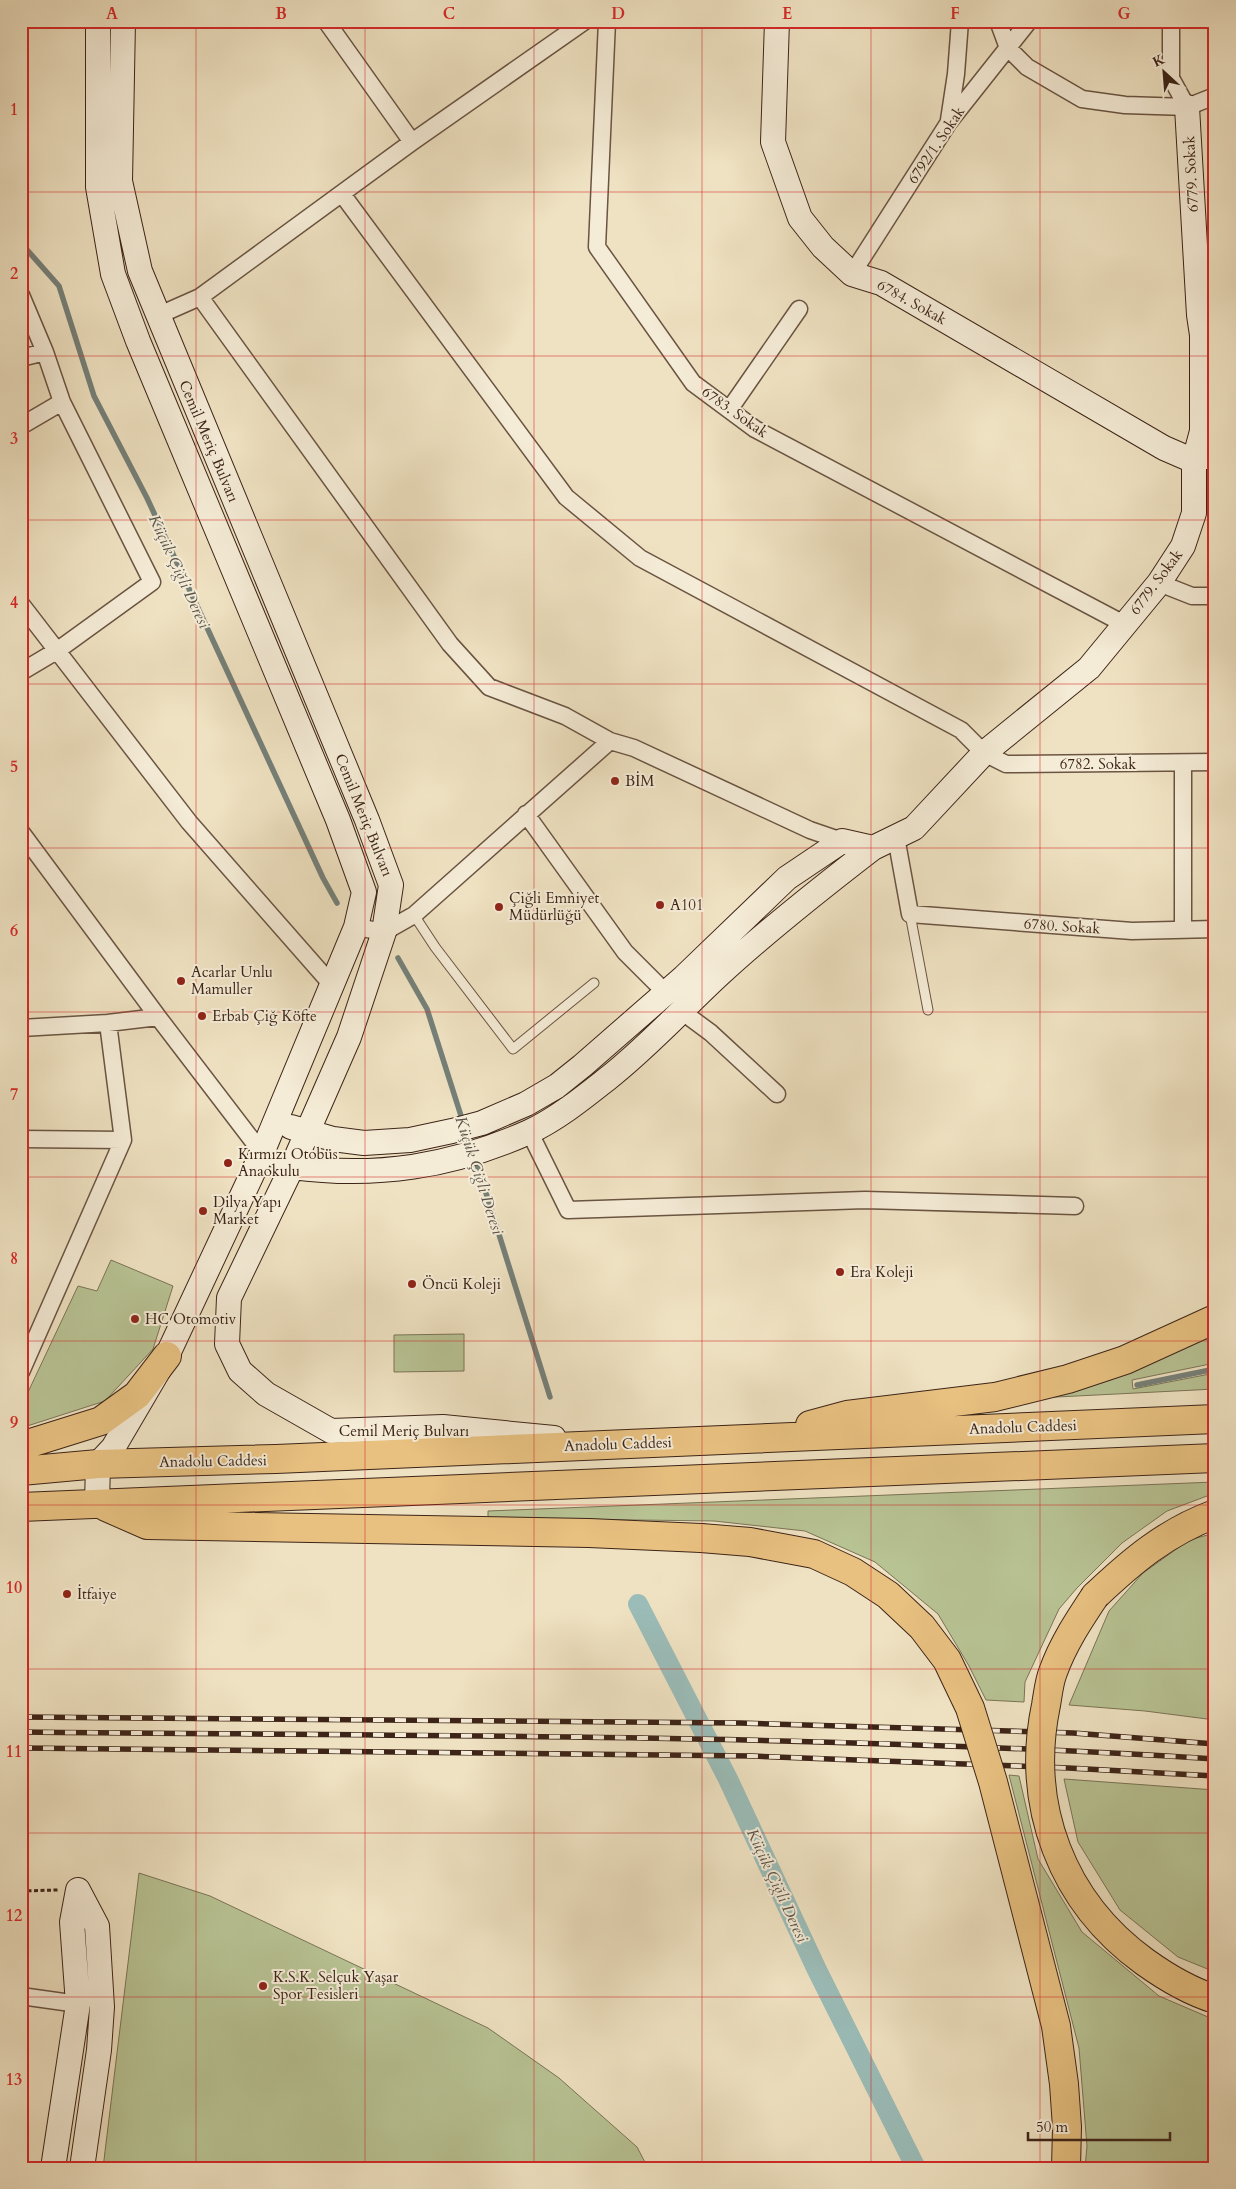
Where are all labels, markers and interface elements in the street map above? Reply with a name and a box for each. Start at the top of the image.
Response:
text: A [106,3,118,25]
text: B [275,3,287,25]
text: C [443,3,455,25]
text: D [611,3,625,25]
text: E [782,3,792,25]
text: F [950,3,960,25]
text: G [1117,3,1131,25]
north arrow [1138,48,1188,98]
text: K [1149,49,1168,72]
text: 1 [10,99,18,121]
street label: 6792/1. Sokak [903,102,969,188]
street label: 6779. Sokak [1179,135,1203,213]
text: 2 [10,263,18,285]
street label: 6784. Sokak [874,275,950,329]
street label: Cemil Meriç Bulvarı [174,377,244,505]
street label: 6783. Sokak [698,382,772,442]
text: 3 [10,428,18,450]
water label: Küçük Çiğli Deresi [143,511,215,632]
street label: 6779. Sokak [1125,545,1187,619]
text: 4 [10,592,18,614]
street label: Cemil Meriç Bulvarı [330,751,398,879]
street label: 6782. Sokak [1060,754,1136,774]
text: 5 [10,756,18,778]
place label: BİM [625,771,654,791]
marker: BİM [609,775,621,787]
place label: Çiğli Emniyet Müdürlüğü [509,888,600,925]
place label: A101 [670,895,704,915]
marker: A101 [654,899,666,911]
marker: Çiğli Emniyet Müdürlüğü [493,901,505,913]
street label: 6780. Sokak [1023,913,1101,939]
text: 6 [10,920,18,942]
place label: Acarlar Unlu Mamuller [191,962,273,999]
marker: Acarlar Unlu Mamuller [175,975,187,987]
place label: Erbab Çiğ Köfte [212,1006,317,1026]
marker: Erbab Çiğ Köfte [196,1010,208,1022]
text: 7 [10,1084,18,1106]
water label: Küçük Çiğli Deresi [450,1113,509,1238]
place label: Kırmızı Otobüs Anaokulu [238,1144,338,1181]
marker: Kırmızı Otobüs Anaokulu [222,1157,234,1169]
place label: Dilya Yapı Market [213,1192,282,1229]
marker: Dilya Yapı Market [197,1205,209,1217]
text: 8 [10,1248,18,1270]
place label: Era Koleji [850,1262,914,1282]
marker: Era Koleji [834,1266,846,1278]
place label: Öncü Koleji [422,1274,501,1294]
marker: Öncü Koleji [406,1278,418,1290]
place label: HC Otomotiv [145,1309,237,1329]
marker: HC Otomotiv [129,1313,141,1325]
text: 9 [10,1412,18,1434]
street label: Anadolu Caddesi [969,1415,1077,1439]
street label: Cemil Meriç Bulvarı [339,1421,469,1441]
street label: Anadolu Caddesi [564,1432,672,1456]
street label: Anadolu Caddesi [159,1450,267,1472]
text: 10 [6,1577,22,1599]
place label: İtfaiye [77,1584,117,1604]
marker: İtfaiye [61,1588,73,1600]
text: 11 [6,1741,22,1763]
water label: Küçük Çiğli Deresi [741,1825,813,1946]
text: 12 [6,1905,22,1927]
place label: K.S.K. Selçuk Yaşar Spor Tesisleri [273,1967,399,2004]
marker: K.S.K. Selçuk Yaşar Spor Tesisleri [257,1980,269,1992]
text: 13 [6,2069,22,2091]
scale bar [1028,2109,1171,2141]
text: 50 m [1036,2117,1068,2137]

